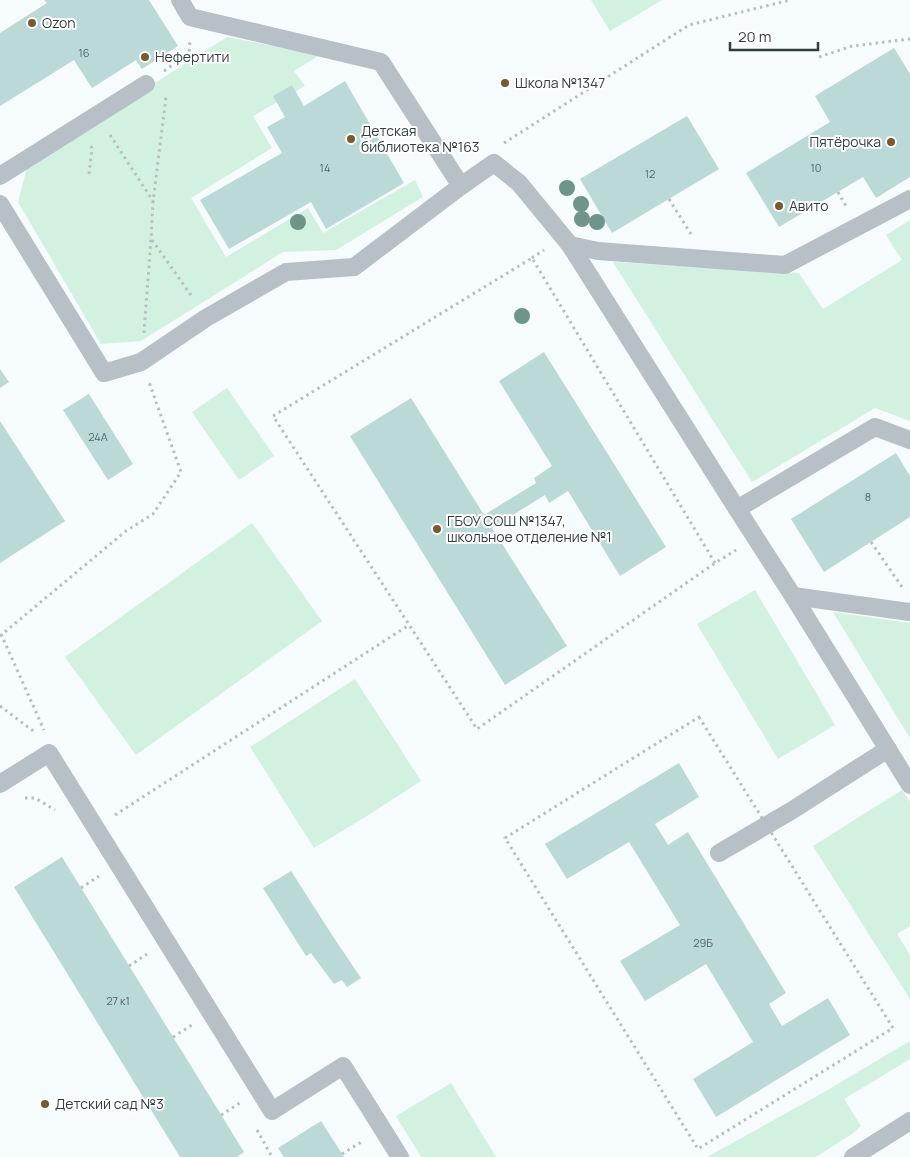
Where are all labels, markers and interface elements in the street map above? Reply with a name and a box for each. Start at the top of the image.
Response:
place label: Ozon [42,13,76,32]
marker: Ozon [26,17,38,29]
scale bar [730,20,818,52]
text: 20 m [738,26,771,47]
house number: 16 [78,45,90,60]
place label: Нефертити [155,47,229,66]
marker: Нефертити [139,51,151,63]
place label: Школа №1347 [515,73,605,92]
marker: Школа №1347 [499,77,511,89]
place label: Детская библиотека №163 [361,121,480,156]
place label: Пятёрочка [809,132,881,151]
marker: Детская библиотека №163 [345,133,357,145]
marker: Пятёрочка [885,136,897,148]
house number: 14 [320,160,330,175]
house number: 10 [810,160,822,175]
house number: 12 [645,166,655,181]
place label: Авито [789,196,829,215]
marker: Авито [773,200,785,212]
house number: 24А [88,429,108,444]
house number: 8 [865,489,871,504]
place label: ГБОУ СОШ №1347, школьное отделение №1 [447,511,612,546]
marker: ГБОУ СОШ №1347, школьное отделение №1 [431,523,443,535]
house number: 29Б [693,935,713,950]
house number: 27 к1 [106,993,130,1008]
place label: Детский сад №3 [55,1094,164,1113]
marker: Детский сад №3 [39,1098,51,1110]

